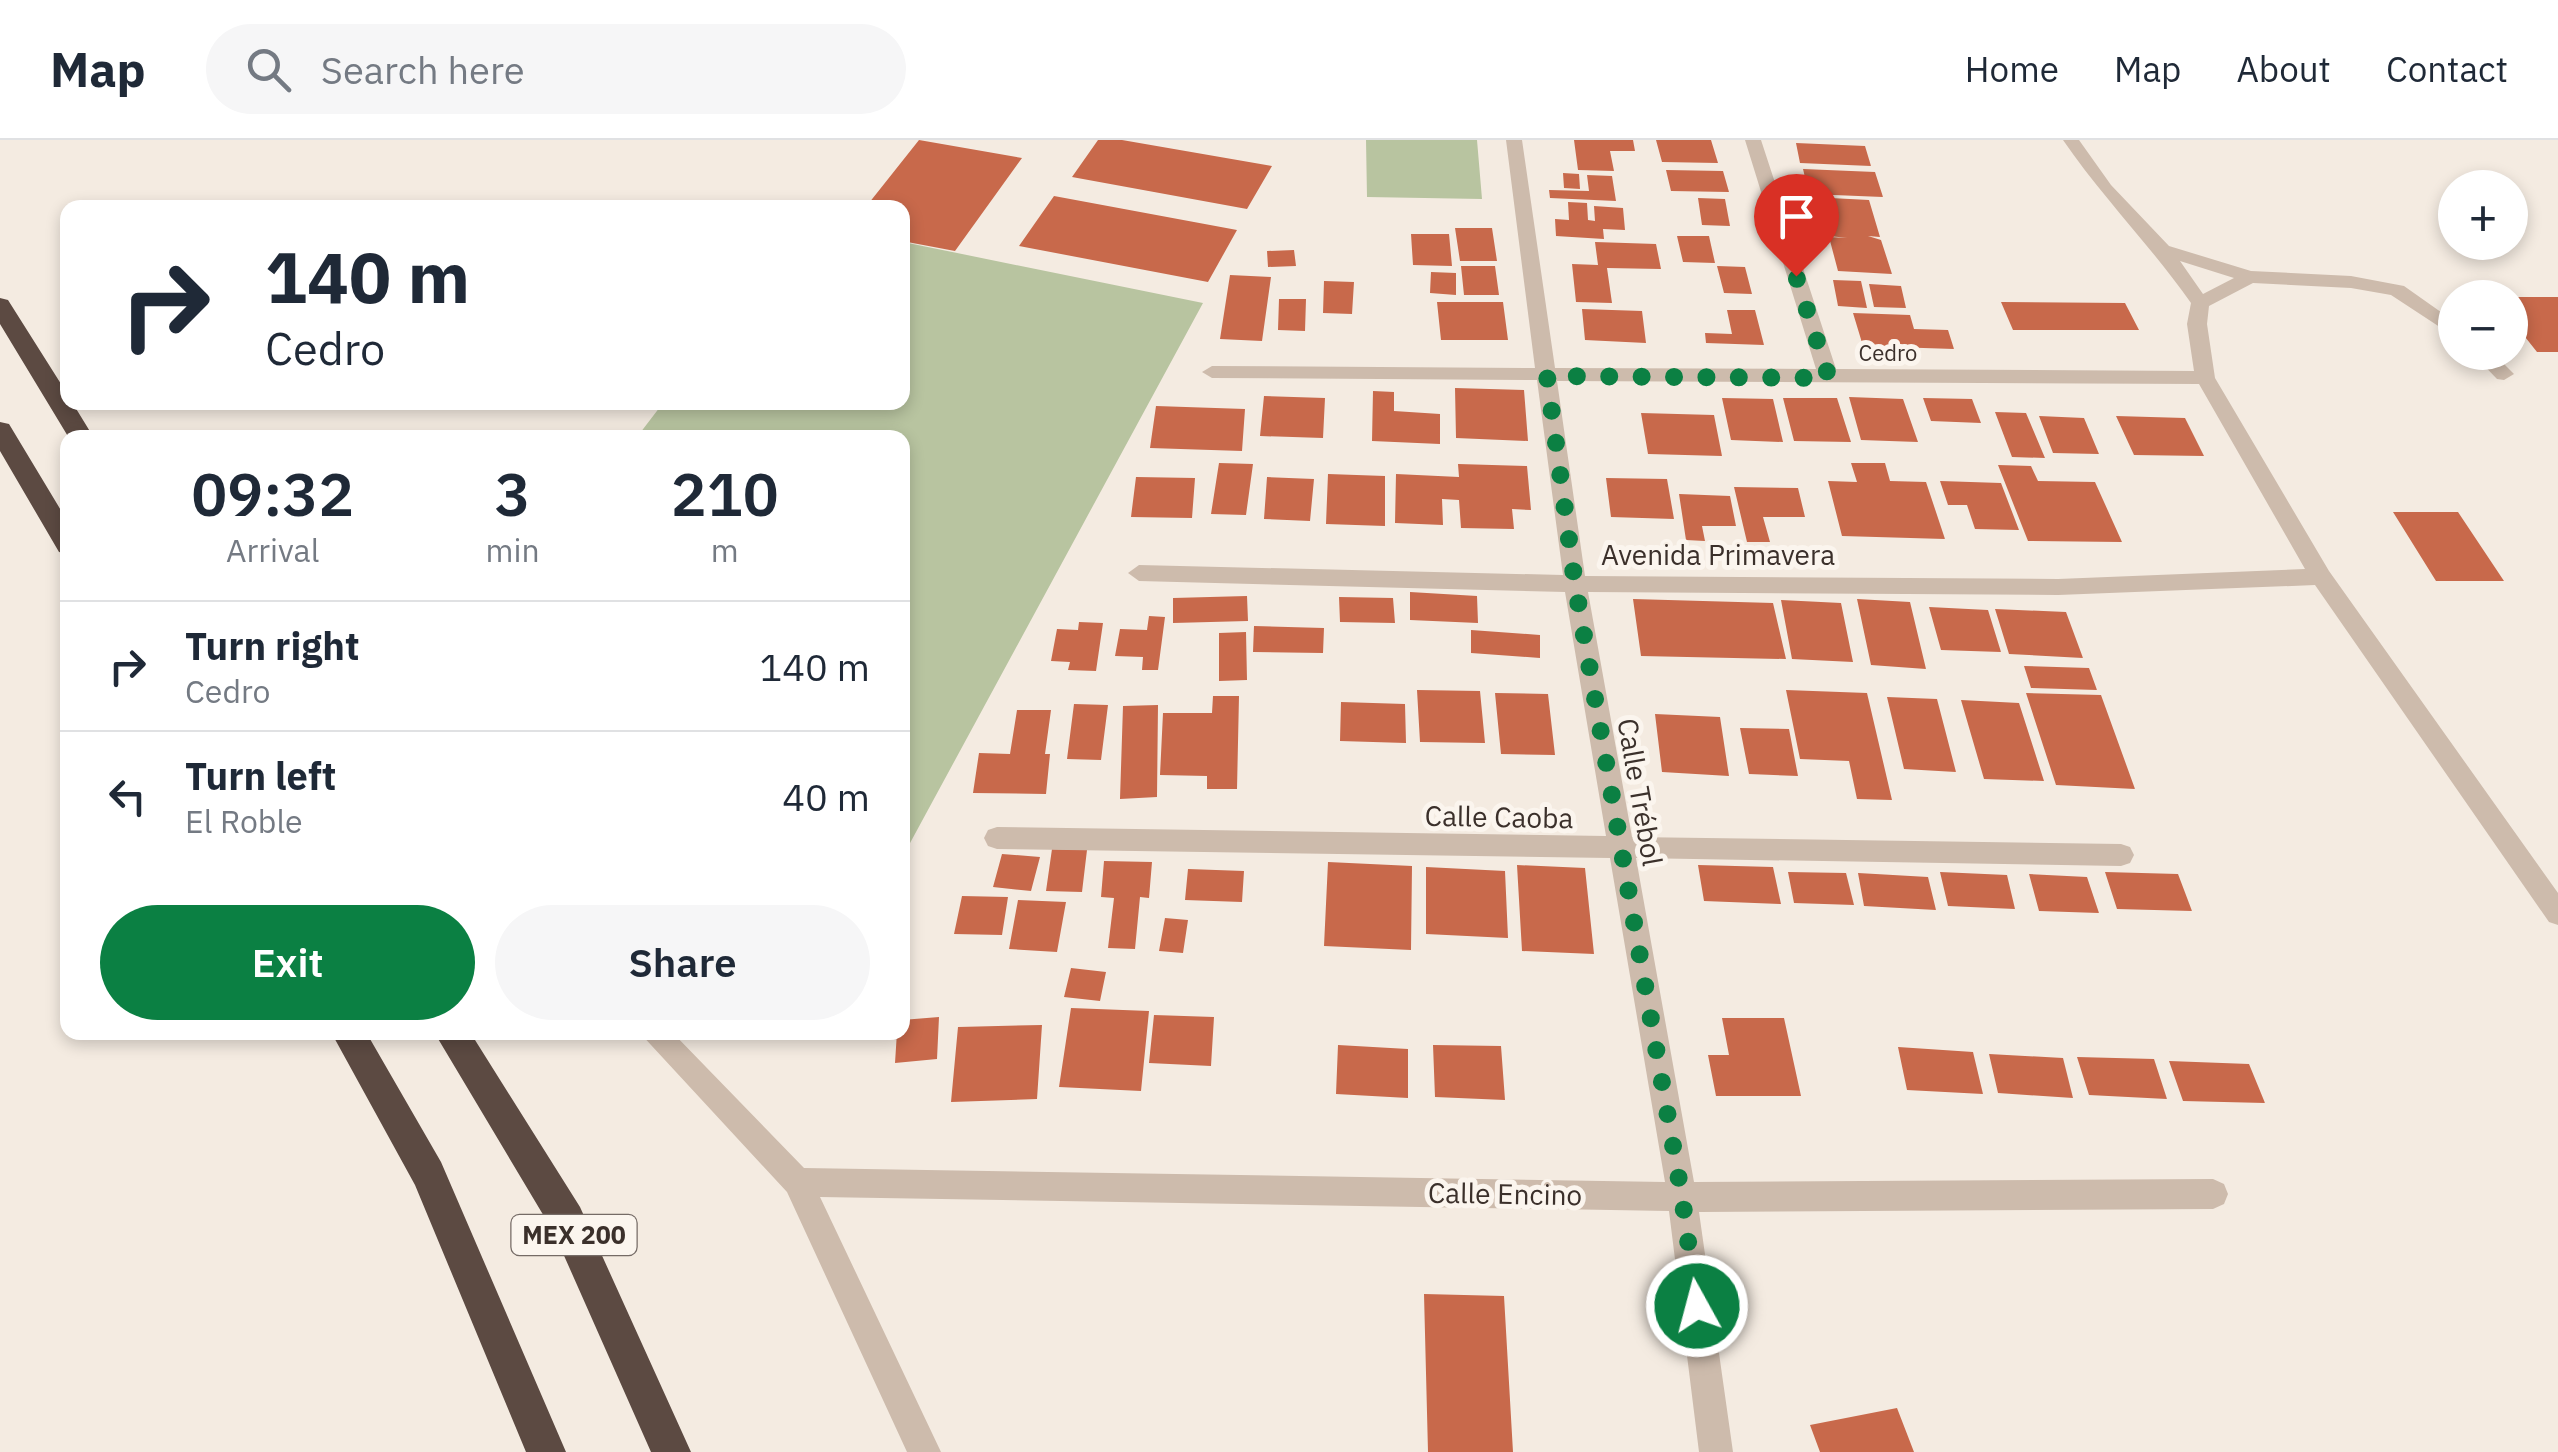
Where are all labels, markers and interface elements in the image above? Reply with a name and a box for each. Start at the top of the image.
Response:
search box [206,24,906,114]
text: Map [50,38,146,100]
icon: search [241,42,296,97]
text: Search here [321,45,525,94]
text: Home [1965,46,2059,92]
text: Map [2114,46,2181,92]
text: About [2236,46,2331,92]
text: Contact [2386,46,2508,92]
map controls [2438,170,2528,370]
button: + [2438,170,2528,260]
pin [1754,174,1839,277]
icon: arrive [1769,189,1824,244]
text: 140 m [265,231,470,322]
icon: right [100,240,230,370]
button: − [2438,280,2528,370]
text: Cedro [265,319,385,377]
street label: Cedro [1859,338,1917,367]
text: 09:32 [191,454,354,533]
text: 3 [495,454,531,533]
text: 210 [671,454,779,533]
text: Arrival [226,529,319,571]
text: min [485,529,540,571]
text: m [711,529,739,571]
street label: Avenida Primavera [1601,536,1835,573]
text: Turn right [185,621,360,670]
icon: right [100,639,155,694]
text: 140 m [759,642,870,691]
text: Cedro [185,670,271,712]
street label: Calle Trébol [1609,715,1672,869]
text: Turn left [185,751,336,800]
icon: left [100,769,155,824]
text: 40 m [782,772,870,821]
street label: Calle Caoba [1424,797,1574,836]
text: El Roble [185,800,303,842]
button: Exit [100,905,475,1020]
button: Share [495,905,870,1020]
street label: Calle Encino [1428,1174,1582,1213]
road number: MEX 200 [512,1215,636,1255]
position arrow [1645,1254,1749,1358]

